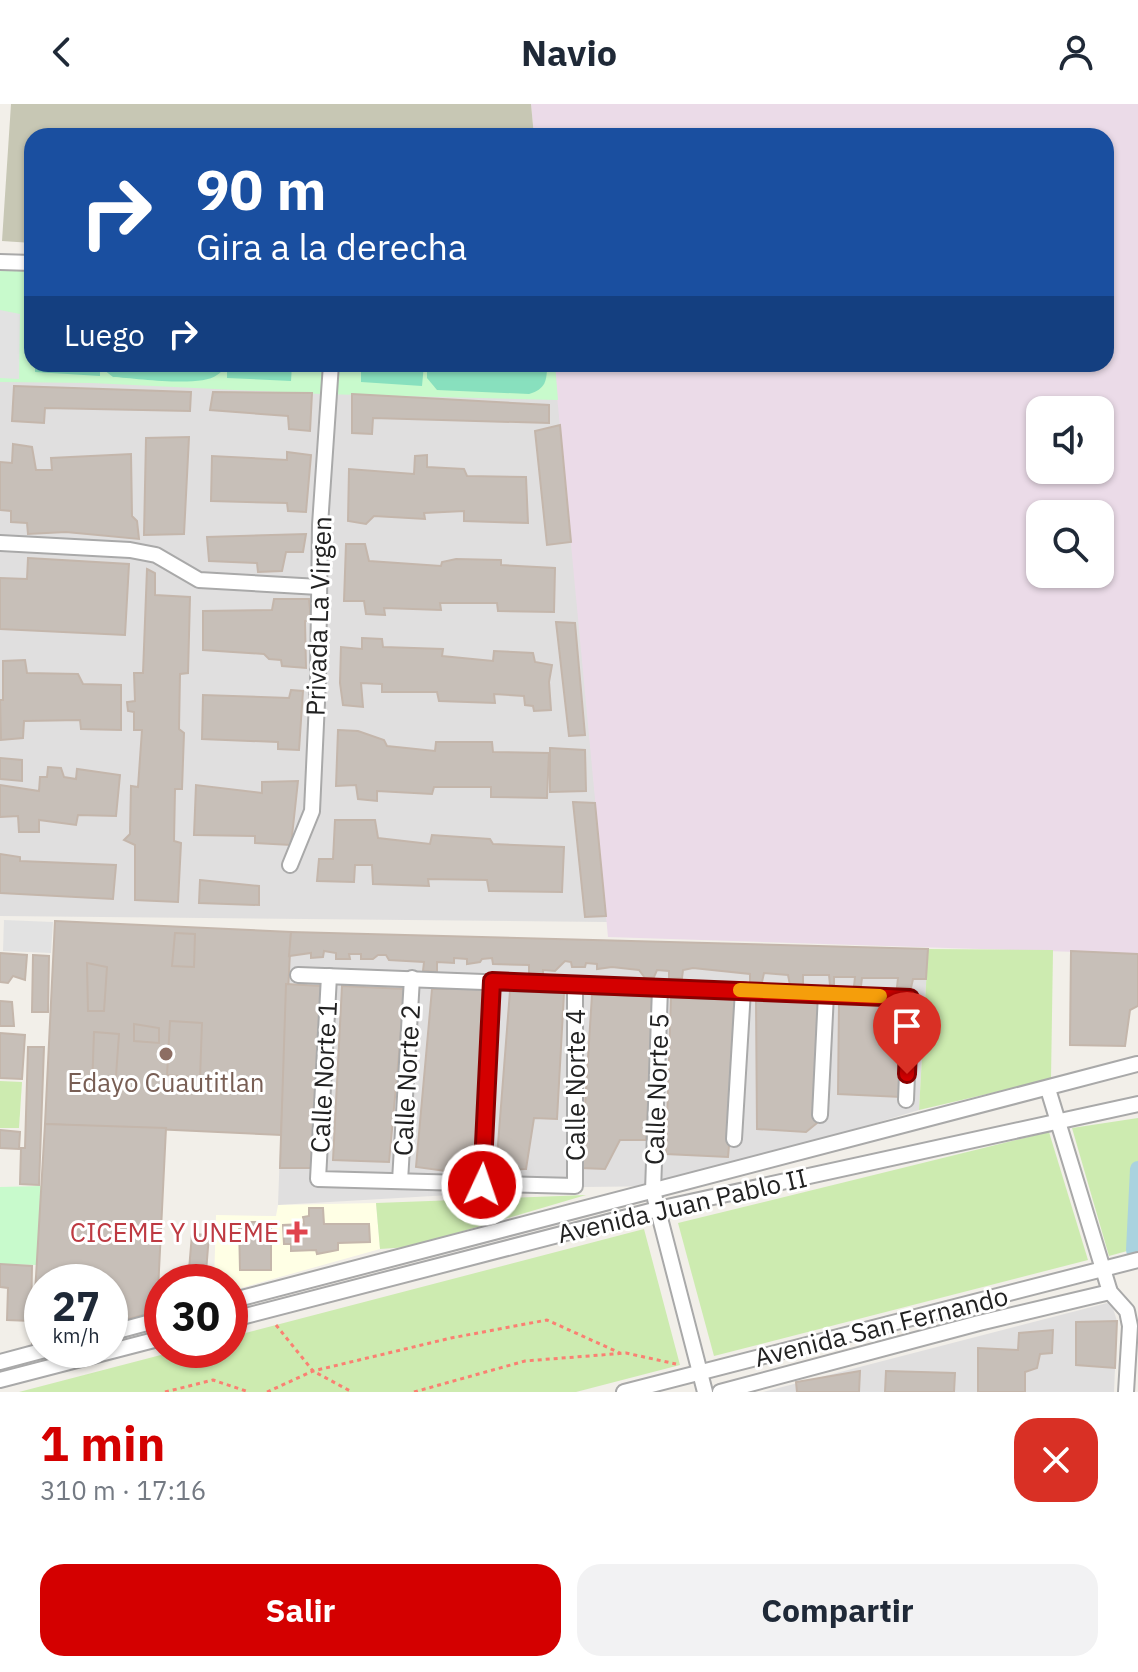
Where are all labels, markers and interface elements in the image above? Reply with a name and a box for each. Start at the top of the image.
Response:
text: Navio [521,29,617,76]
icon: back [40,30,84,74]
icon: person [1054,30,1098,74]
text: 90 m [196,153,326,225]
icon: right [64,160,168,264]
text: Gira a la derecha [196,223,467,270]
icon: right [161,312,205,356]
text: Luego [64,315,145,354]
map controls [1026,396,1114,588]
button: sound [1026,396,1114,484]
button: search [1026,500,1114,588]
street label: Privada La Virgen [298,515,338,717]
pin [873,992,941,1074]
street label: Calle Norte 1 [302,1000,344,1154]
street label: Calle Norte 2 [385,1003,427,1157]
icon: arrive [885,1004,929,1048]
street label: Calle Norte 4 [558,1009,592,1161]
street label: Calle Norte 5 [636,1012,676,1166]
marker: Edayo Cuautitlan [157,1045,175,1063]
place label: Edayo Cuautitlan [67,1065,265,1099]
position arrow [440,1143,524,1227]
street label: Avenida Juan Pablo II [554,1160,810,1250]
place label: CICEME Y UNEME [70,1215,279,1249]
marker: CICEME Y UNEME [286,1221,308,1243]
speed limit sign: 30 [144,1264,248,1368]
street label: Avenida San Fernando [751,1278,1011,1374]
text: 27 [52,1280,100,1332]
text: km/h [52,1322,100,1349]
text: 1 min [40,1412,165,1474]
button: close [1014,1418,1098,1502]
text: 310 m · 17:16 [40,1473,206,1507]
button: Salir [40,1564,561,1656]
button: Compartir [577,1564,1098,1656]

